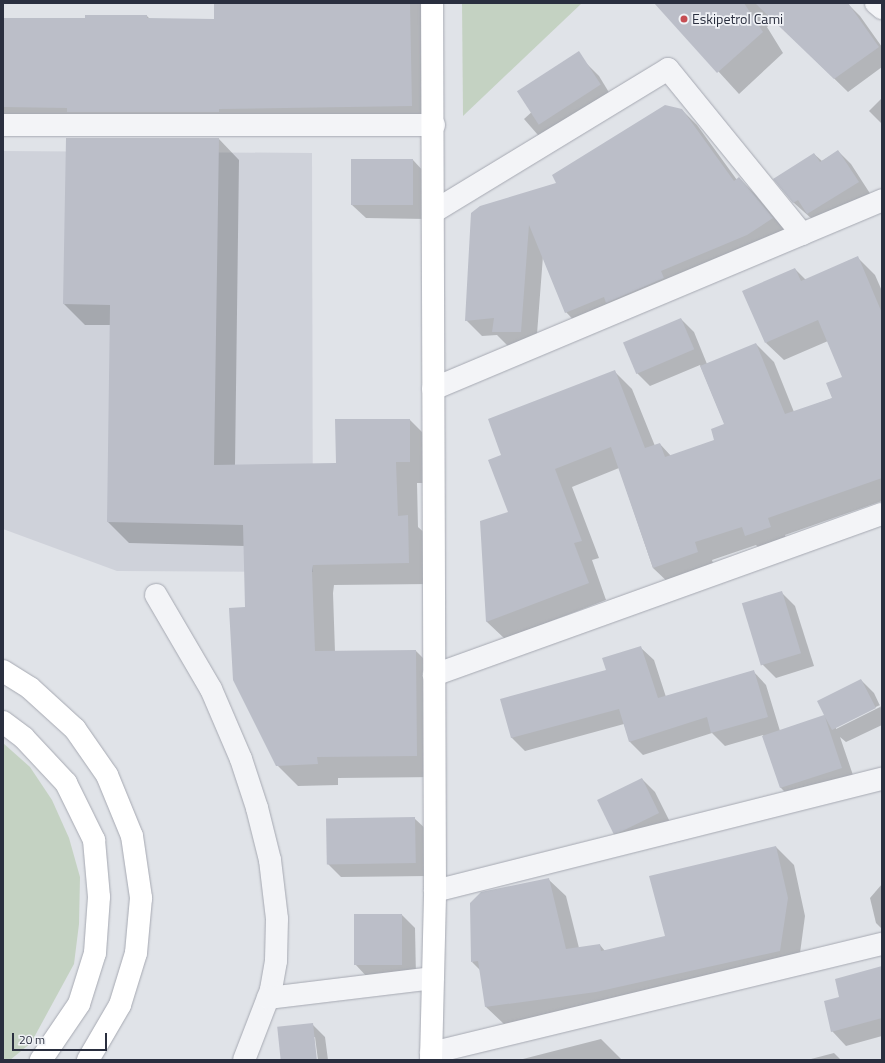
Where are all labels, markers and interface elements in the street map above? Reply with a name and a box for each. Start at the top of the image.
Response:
place label: Eskipetrol Cami [692,11,783,27]
marker: Eskipetrol Cami [679,14,689,24]
scale bar [14,1025,109,1051]
text: 20 m [19,1030,45,1049]

